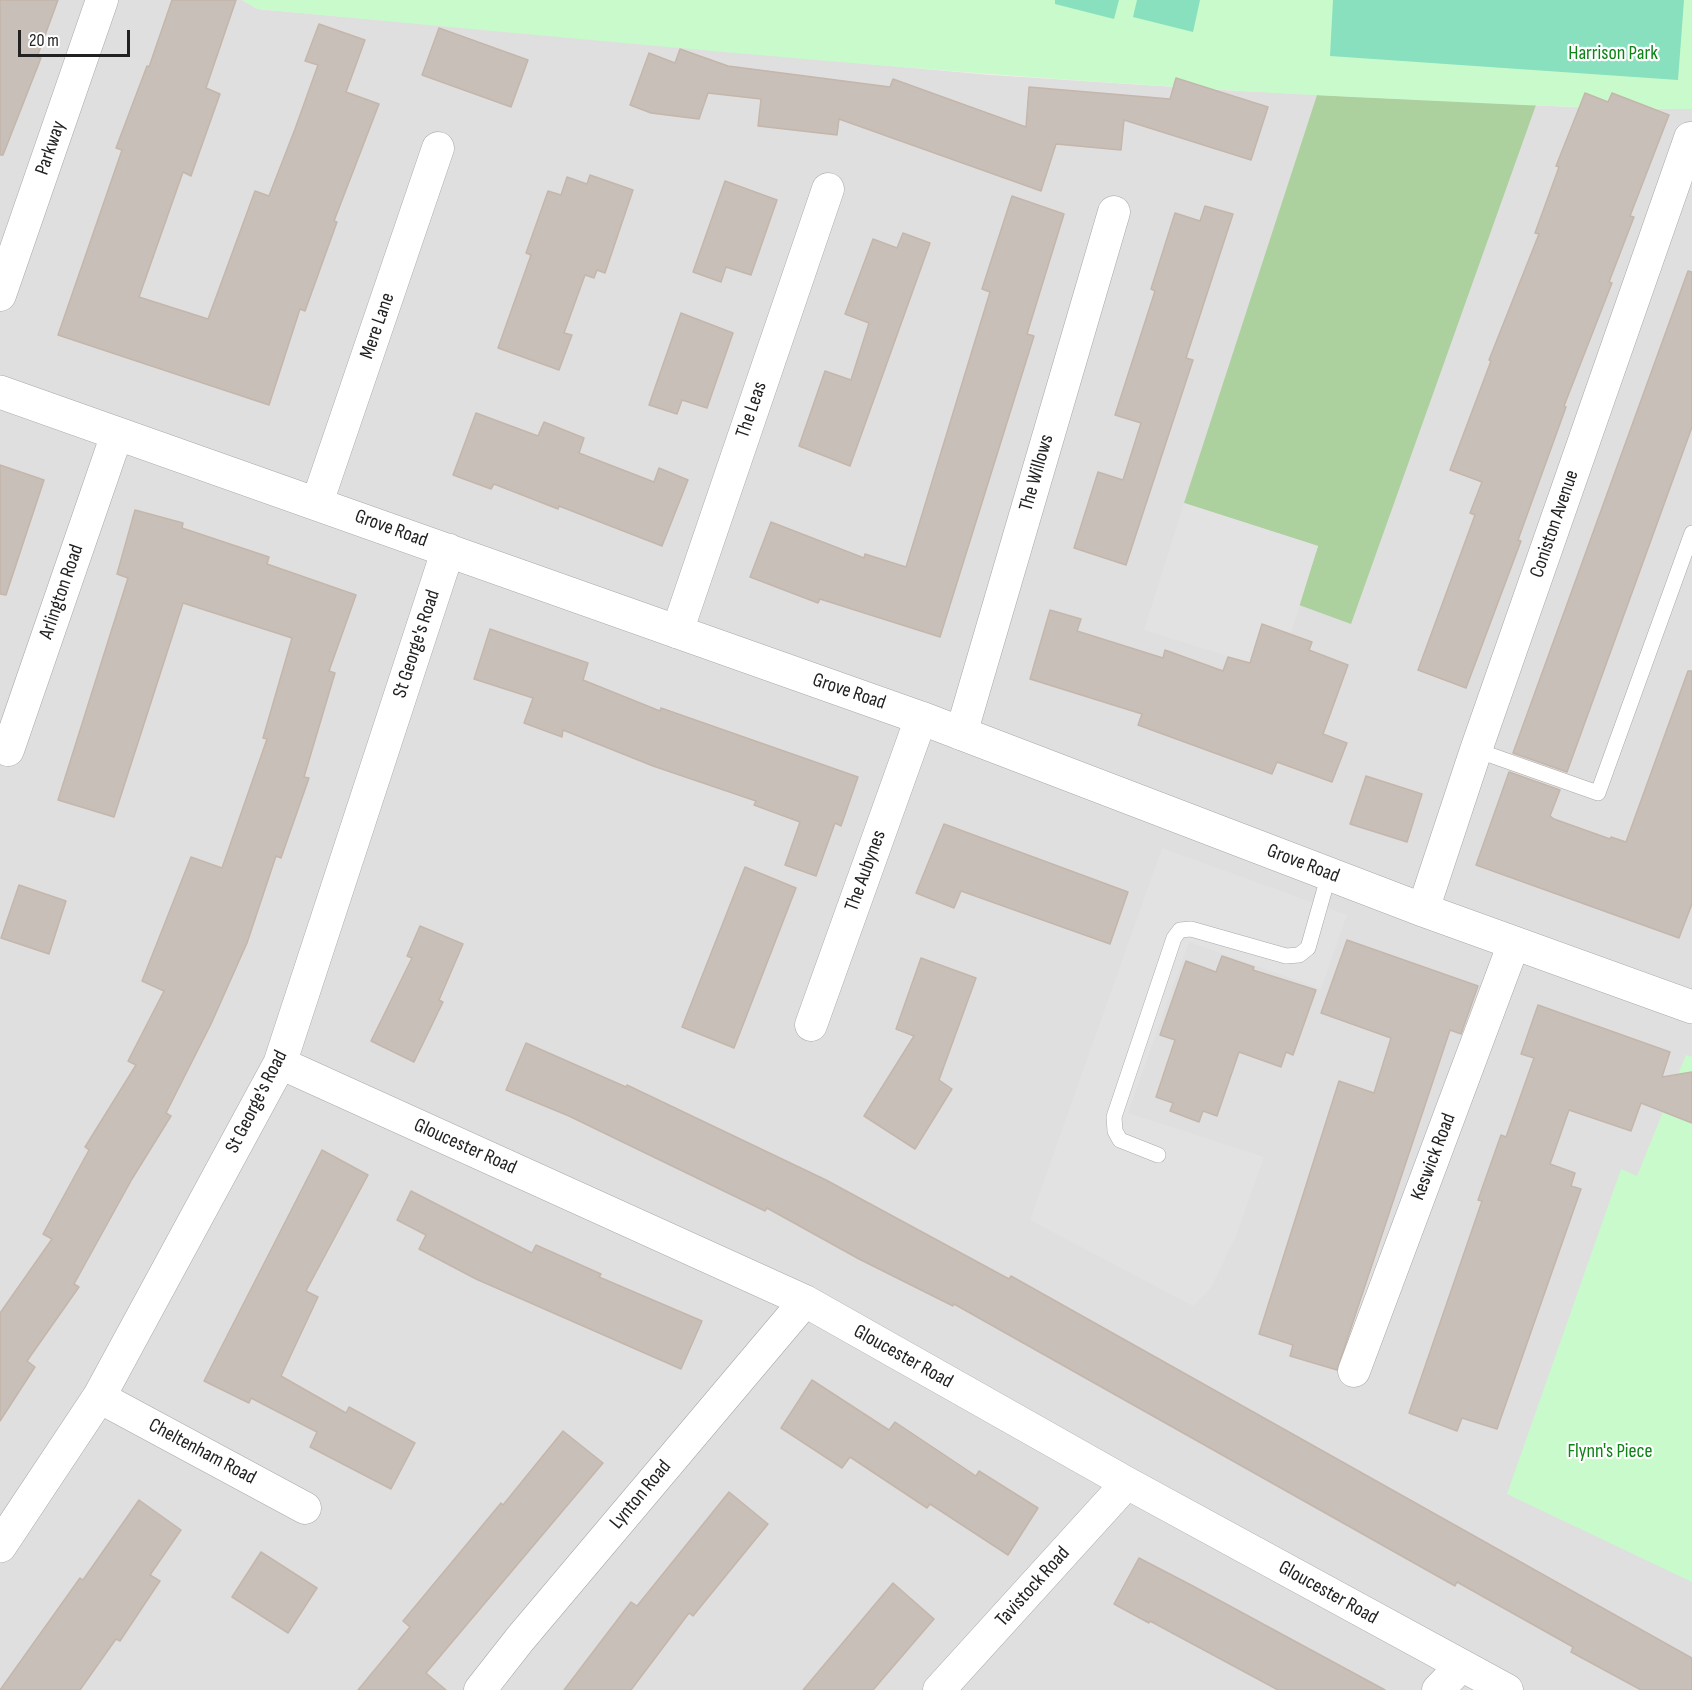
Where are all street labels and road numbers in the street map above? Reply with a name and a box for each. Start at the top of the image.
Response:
street label: Parkway [31,118,71,178]
street label: Mere Lane [356,290,400,362]
street label: The Leas [731,379,773,441]
street label: The Willows [1015,432,1059,514]
street label: Coniston Avenue [1525,467,1585,581]
street label: Grove Road [351,505,431,553]
street label: Arlington Road [35,542,89,642]
street label: St George's Road [388,587,446,701]
street label: Grove Road [809,668,889,716]
street label: The Aubynes [840,827,892,915]
street label: Grove Road [1263,839,1343,889]
street label: St George's Road [221,1047,293,1157]
street label: Keswick Road [1406,1110,1462,1204]
street label: Gloucester Road [410,1114,520,1180]
street label: Gloucester Road [849,1320,957,1394]
street label: Cheltenham Road [144,1414,260,1490]
street label: Lynton Road [605,1456,677,1534]
street label: Tavistock Road [991,1542,1075,1632]
street label: Gloucester Road [1274,1556,1382,1630]

